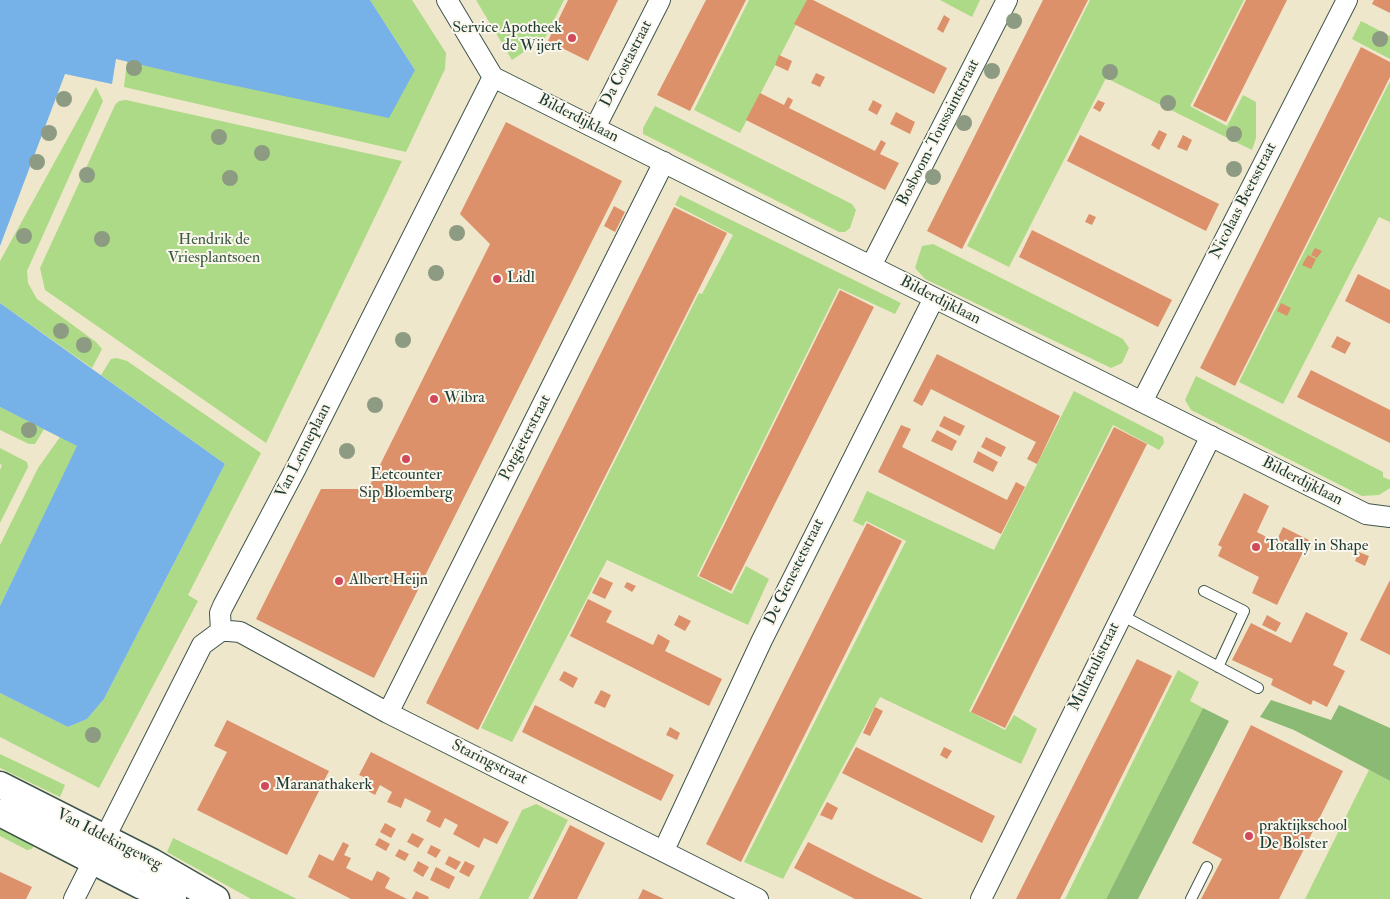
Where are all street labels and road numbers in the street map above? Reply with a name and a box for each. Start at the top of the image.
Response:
street label: Da Costastraat [597,17,657,111]
street label: Bosboom-Toussaintstraat [894,56,984,210]
street label: Bilderdijklaan [534,90,622,148]
street label: Nicolaas Beetsstraat [1206,140,1282,262]
street label: Bilderdijklaan [896,272,984,330]
street label: Potgieterstraat [496,392,556,484]
street label: Van Lenneplaan [272,401,336,501]
street label: Bilderdijklaan [1258,453,1346,511]
street label: De Genestetstraat [761,516,829,628]
street label: Multatulistraat [1065,620,1125,714]
street label: Staringstraat [448,736,530,790]
street label: Van Iddekingeweg [53,805,165,875]

